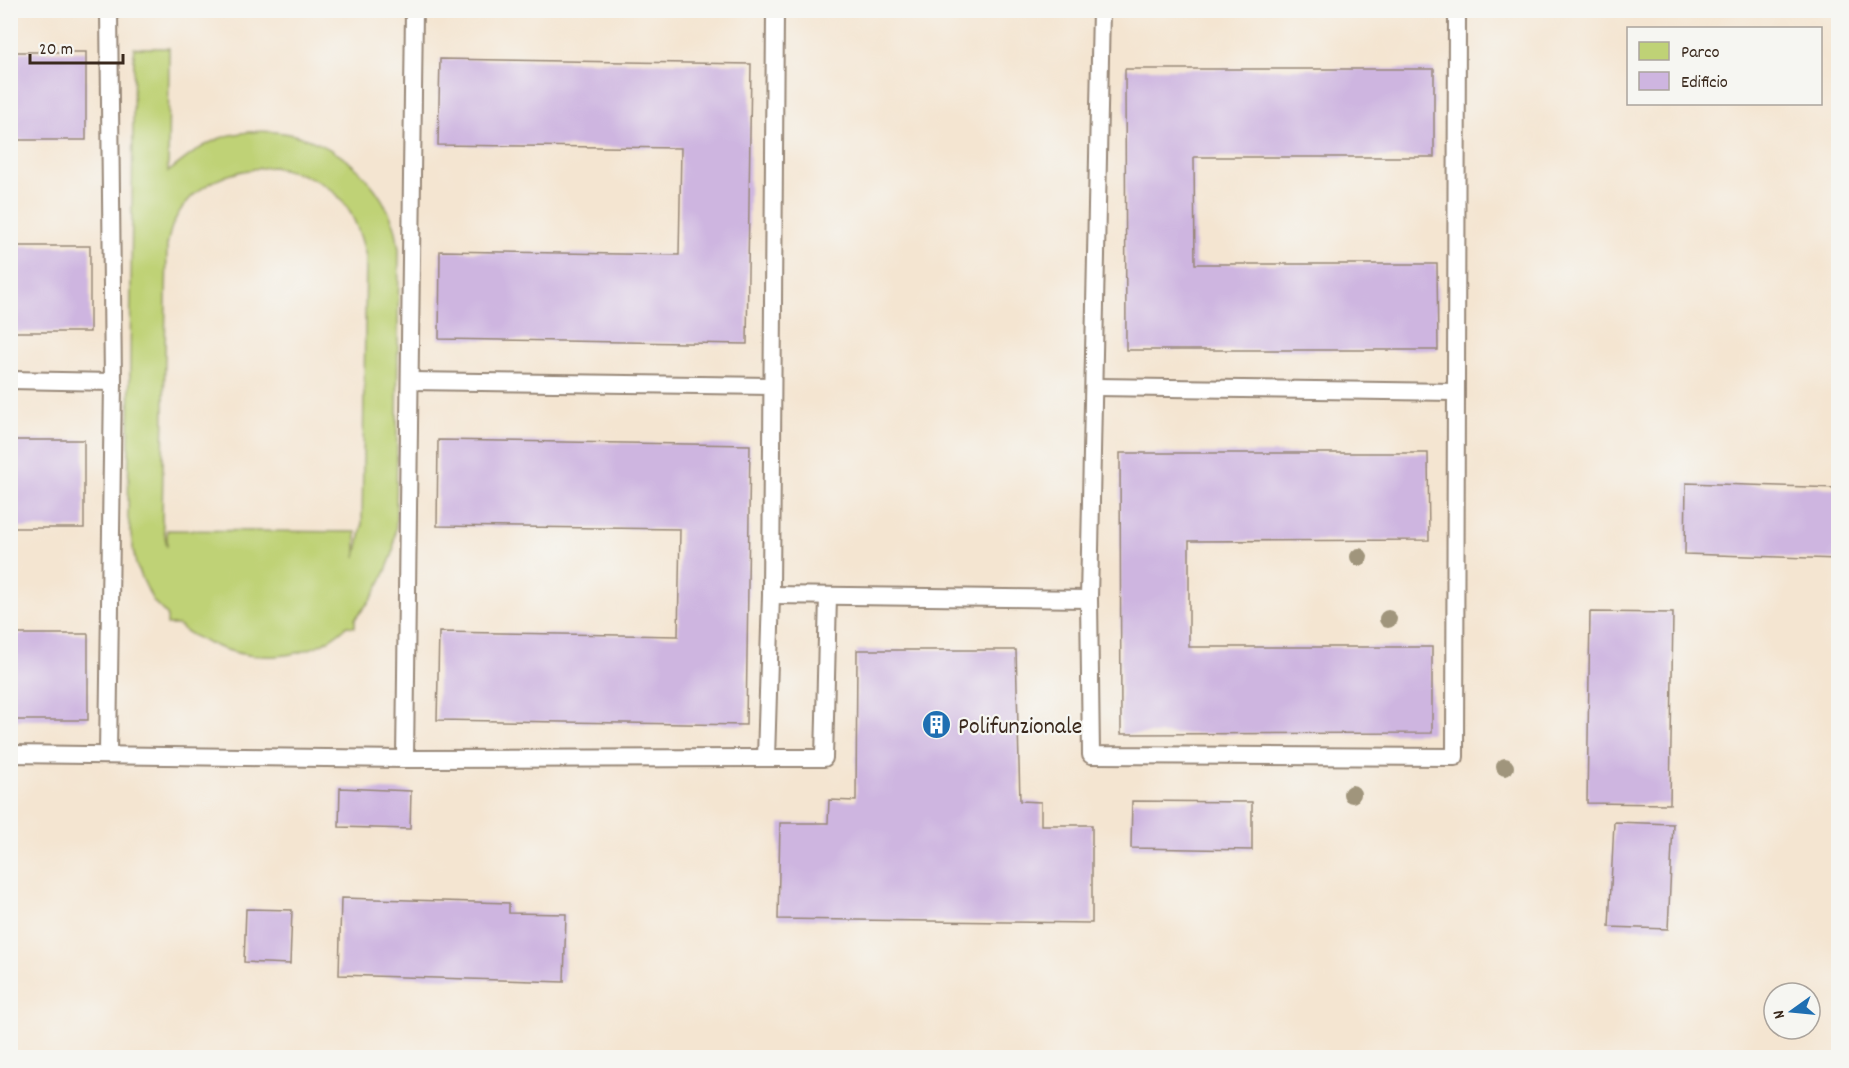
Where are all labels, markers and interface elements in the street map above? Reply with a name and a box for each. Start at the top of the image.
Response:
scale bar [30,27,123,65]
legend [1627,27,1822,105]
text: 20 m [39,38,73,63]
text: Parco [1681,41,1720,66]
text: Edificio [1681,71,1728,96]
building icon: Polifunzionale [921,709,953,741]
place label: Polifunzionale [958,711,1082,745]
north arrow [1762,981,1822,1041]
text: N [1768,1007,1792,1021]

